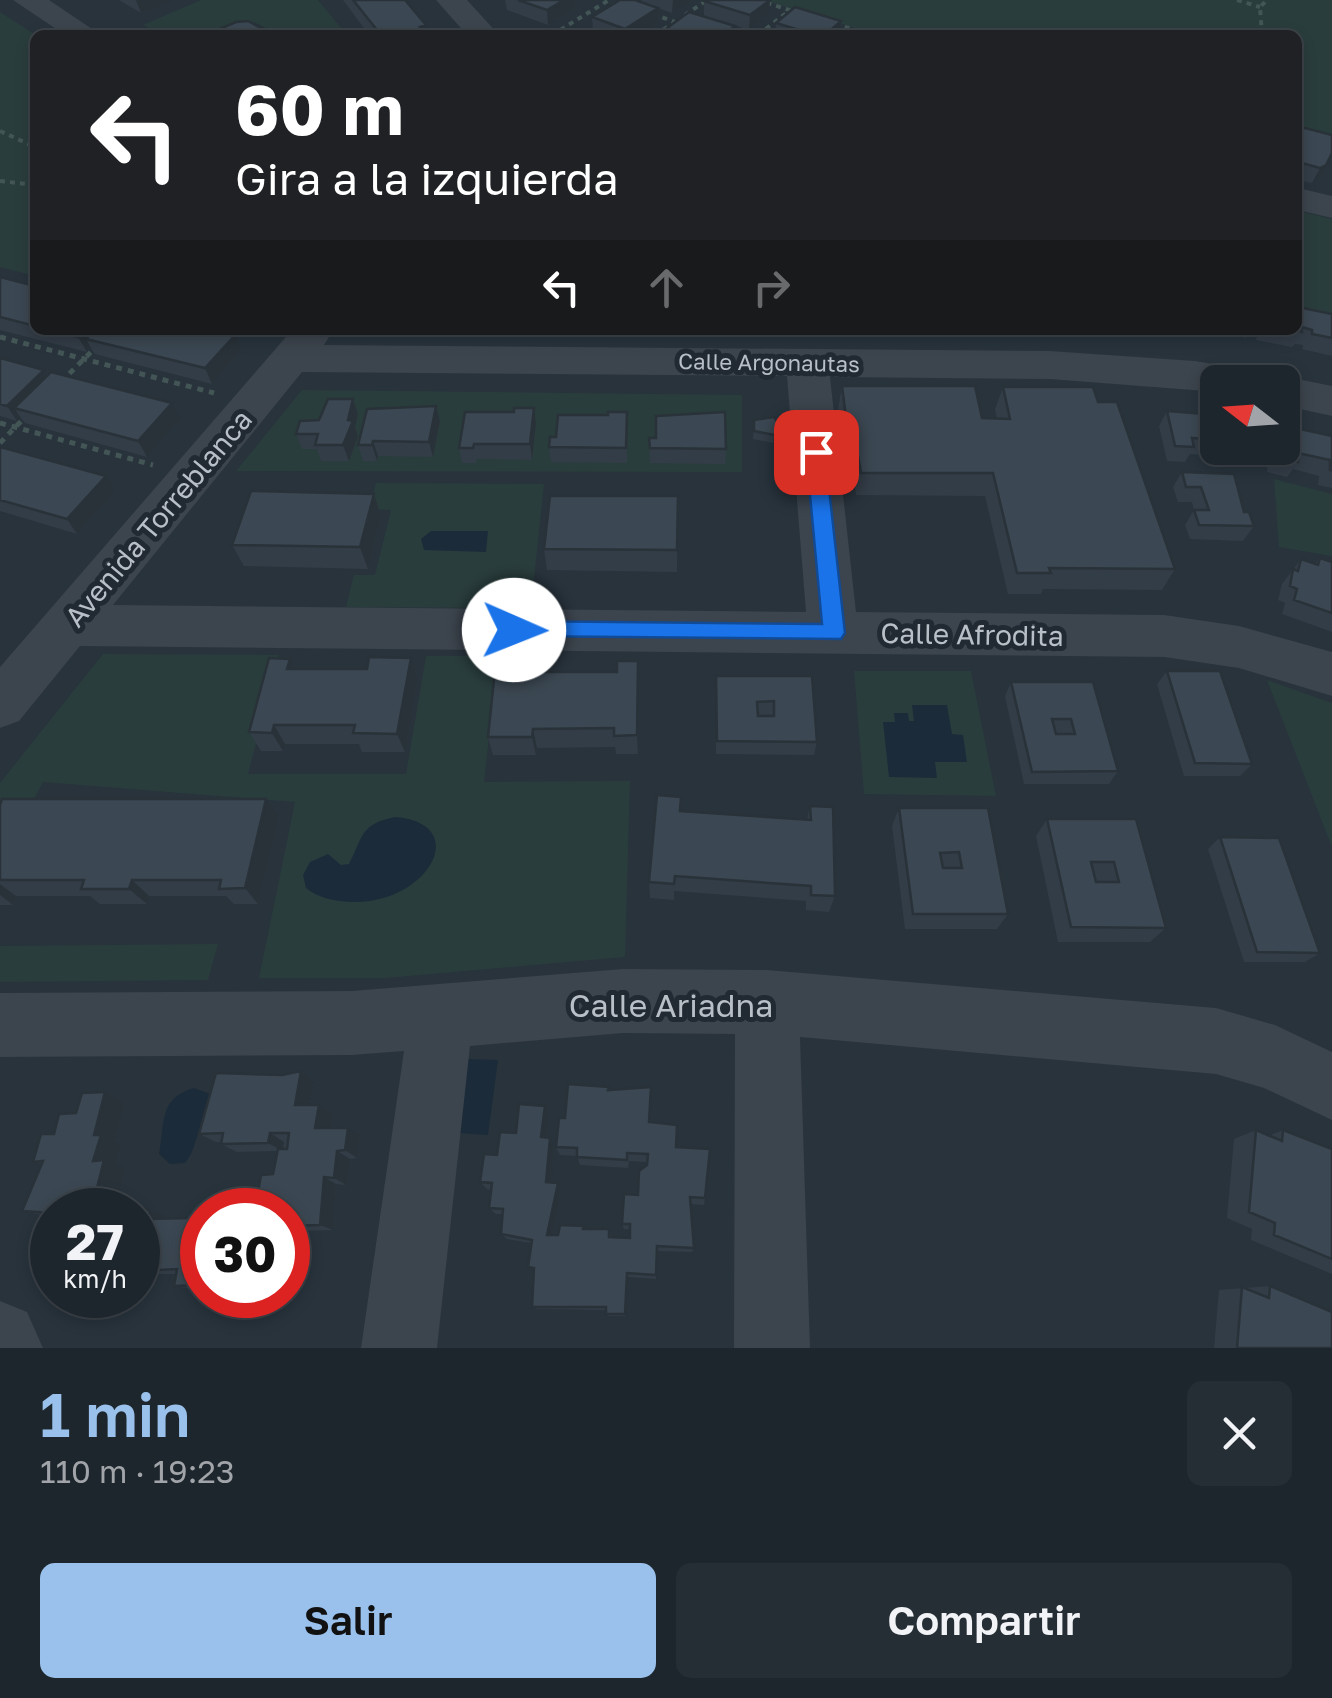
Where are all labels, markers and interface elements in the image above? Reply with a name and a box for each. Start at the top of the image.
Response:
text: 60 m [235,66,404,150]
icon: left [70,70,200,200]
text: Gira a la izquierda [235,151,619,205]
icon: left [534,260,589,315]
icon: ahead [639,260,694,315]
icon: right [744,260,799,315]
street label: Calle Argonautas [678,347,860,377]
north arrow [1200,365,1300,465]
map controls [1200,365,1300,465]
street label: Avenida Torreblanca [58,403,258,633]
pin [774,410,859,495]
icon: arrive [789,425,844,480]
position arrow [462,578,566,682]
street label: Calle Afrodita [880,616,1064,652]
street label: Calle Ariadna [569,986,773,1024]
speed limit sign: 30 [180,1188,310,1318]
text: 27 [66,1211,124,1271]
text: km/h [63,1263,127,1294]
text: 1 min [40,1378,190,1450]
button: close [1187,1381,1292,1486]
text: 110 m · 19:23 [40,1452,235,1490]
button: Salir [40,1563,656,1678]
button: Compartir [676,1563,1292,1678]

